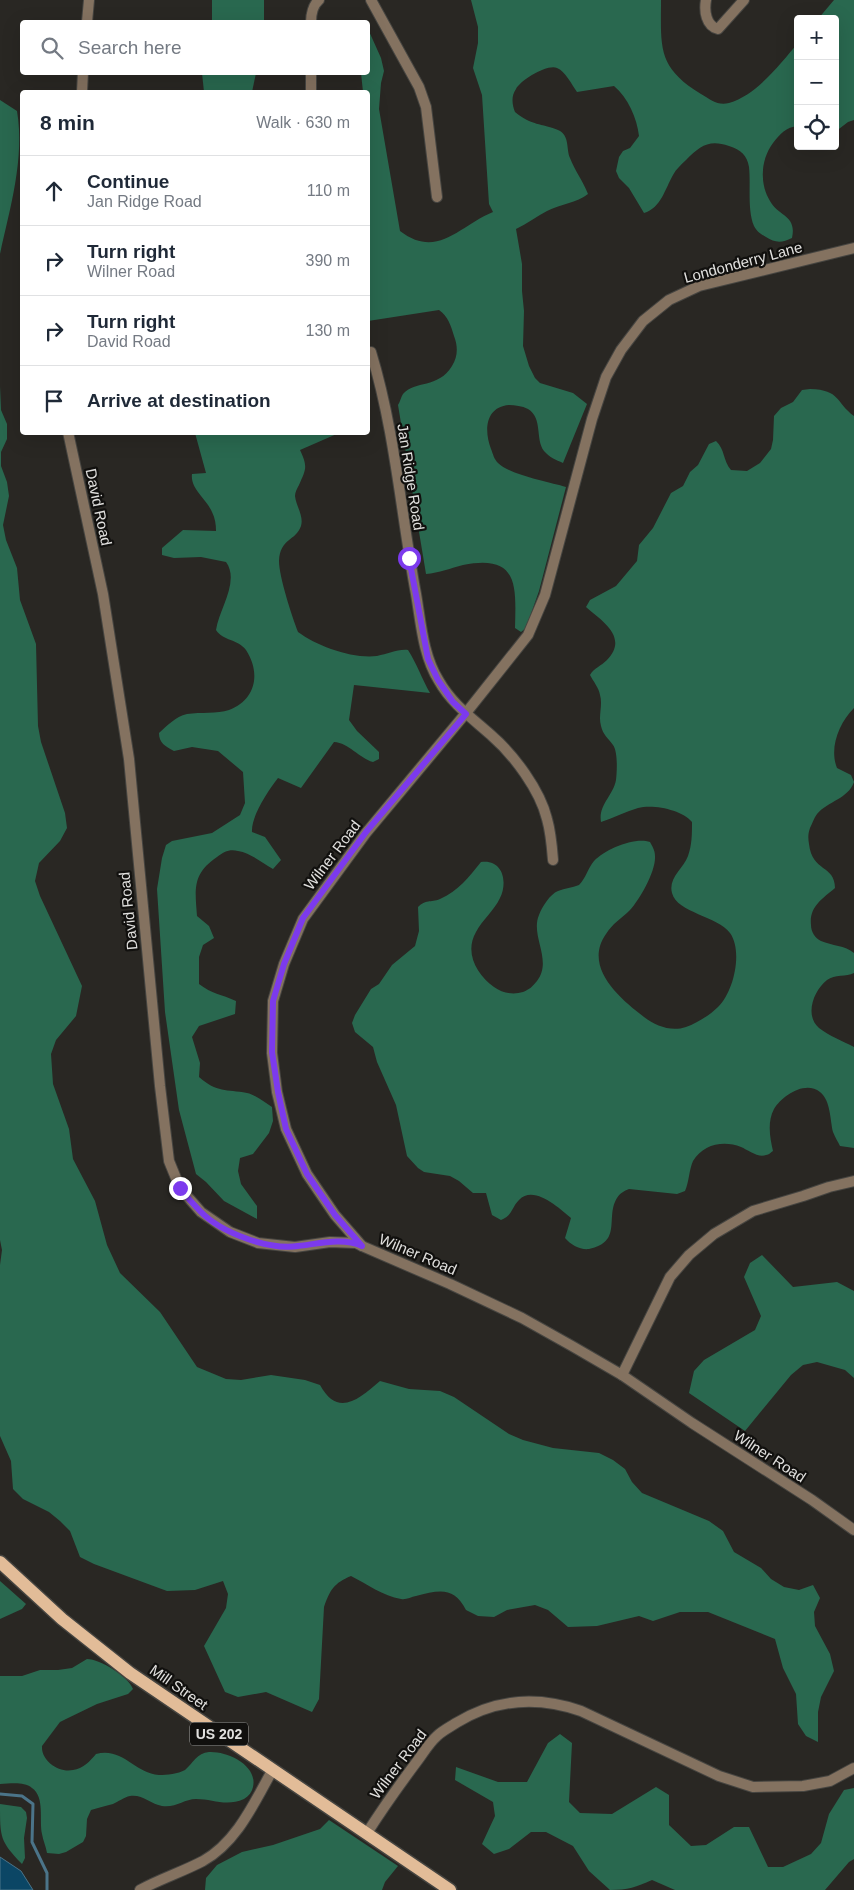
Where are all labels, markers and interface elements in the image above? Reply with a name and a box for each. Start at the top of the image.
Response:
map controls [794,15,839,150]
button: + [794,15,839,60]
search box [20,20,370,75]
icon: search [38,34,66,62]
text: Search here [78,37,182,58]
button: − [794,60,839,105]
button: locate [794,105,839,150]
text: 8 min [40,111,95,134]
text: Walk · 630 m [256,114,350,131]
text: Continue [87,171,169,192]
icon: ahead [40,177,68,205]
text: 110 m [307,182,350,199]
text: Jan Ridge Road [87,193,202,210]
street label: Londonderry Lane [682,238,804,286]
text: Turn right [87,241,175,262]
icon: right [40,247,68,275]
text: 390 m [306,252,350,269]
text: Wilner Road [87,263,175,280]
text: Turn right [87,311,175,332]
icon: right [40,317,68,345]
text: 130 m [306,322,350,339]
text: David Road [87,333,171,350]
icon: arrive [40,387,68,415]
text: Arrive at destination [87,390,271,411]
street label: Jan Ridge Road [394,423,428,531]
street label: David Road [83,467,115,547]
route start [398,547,421,570]
street label: Wilner Road [300,817,364,893]
street label: David Road [115,871,141,951]
route end [169,1177,192,1200]
street label: Wilner Road [377,1230,459,1278]
street label: Wilner Road [731,1426,809,1486]
street label: Mill Street [147,1661,212,1714]
road number: US 202 [190,1722,248,1746]
street label: Wilner Road [366,1726,430,1802]

